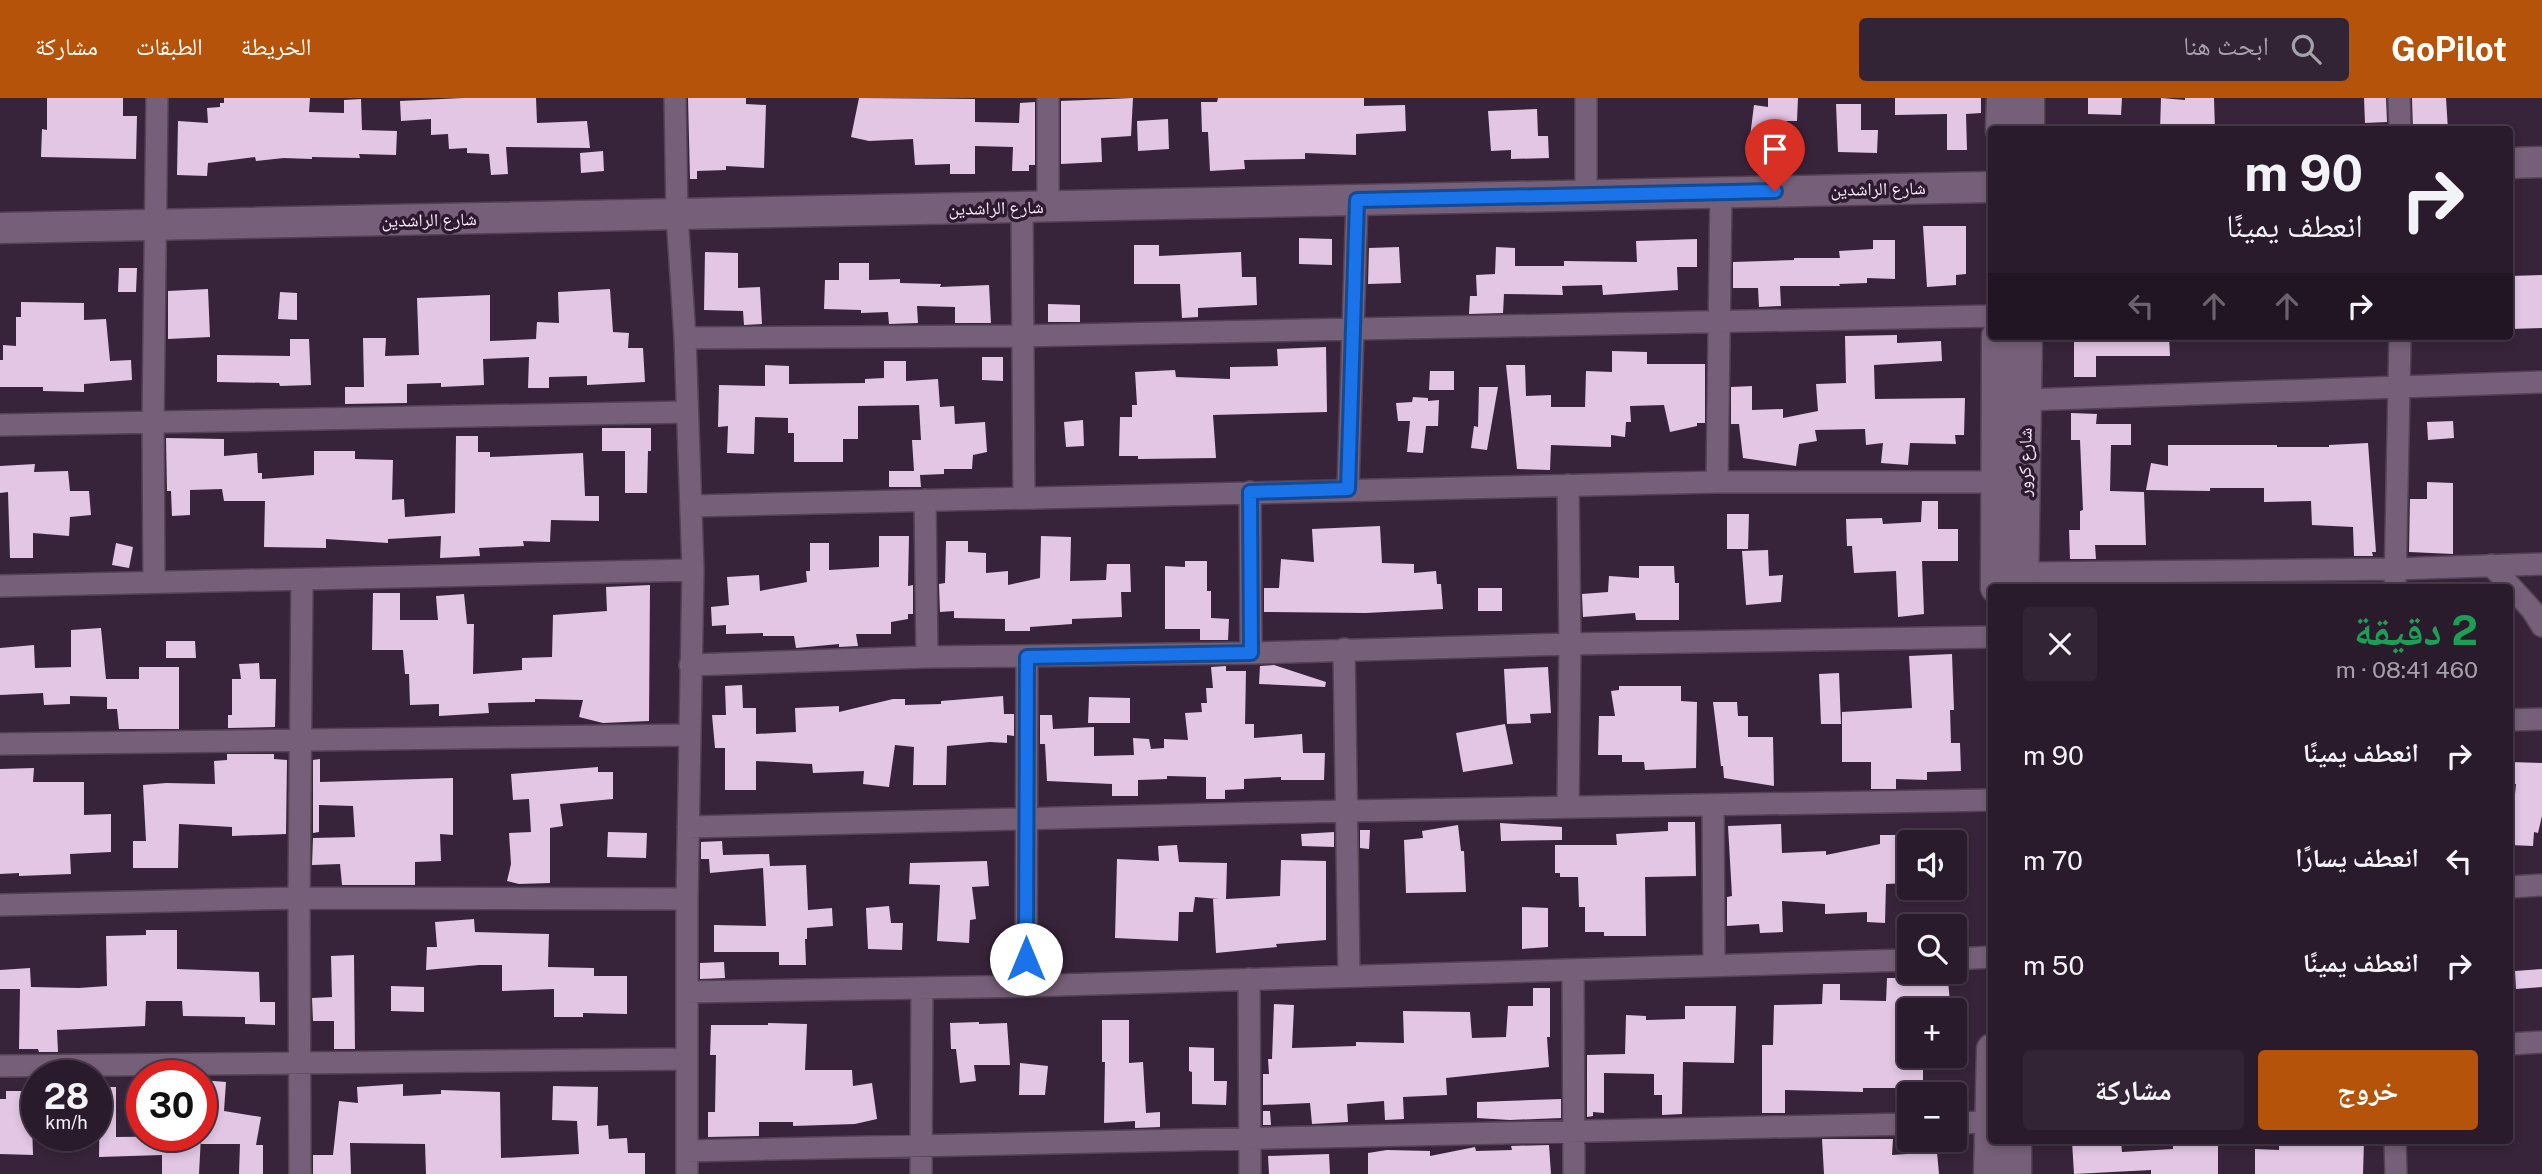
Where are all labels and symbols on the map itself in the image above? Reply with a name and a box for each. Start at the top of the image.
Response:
pin [1745,119,1805,191]
street label: شارع الراشدين [1830,177,1926,201]
street label: شارع الراشدين [948,196,1044,220]
street label: شارع الراشدين [381,208,477,232]
street label: شارع كرور [2013,427,2037,498]
position arrow [989,922,1063,996]
speed limit sign: 30 [126,1060,217,1151]

